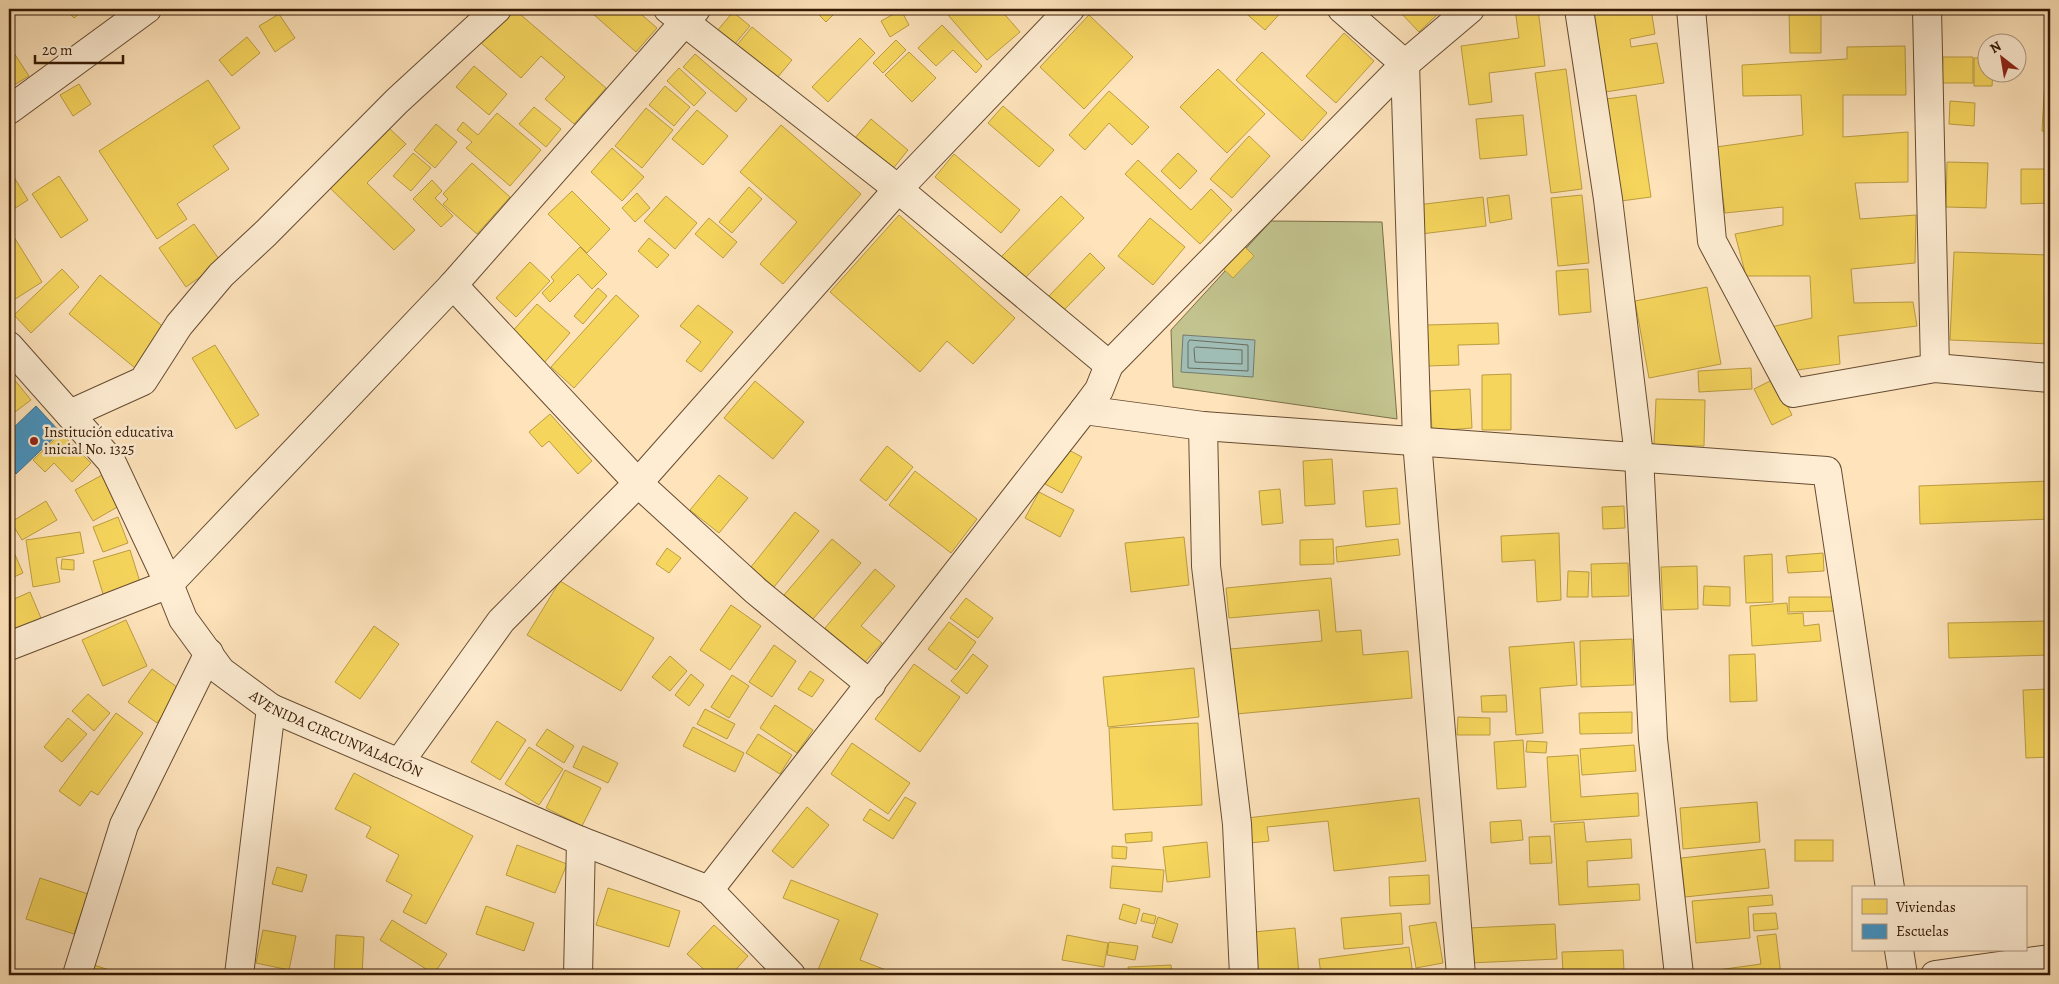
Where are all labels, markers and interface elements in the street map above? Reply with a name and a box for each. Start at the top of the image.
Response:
scale bar [35,32,122,64]
north arrow [1976,32,2026,82]
text: N [1986,37,2005,58]
text: 20 m [42,40,73,60]
place label: Institución educativa inicial No. 1325 [44,422,174,459]
marker: Institución educativa inicial No. 1325 [28,435,40,447]
street label: AVENIDA CIRCUNVALACIÓN [245,685,426,782]
legend [1852,886,2026,952]
text: Viviendas [1895,897,1956,917]
text: Escuelas [1896,921,1949,941]

